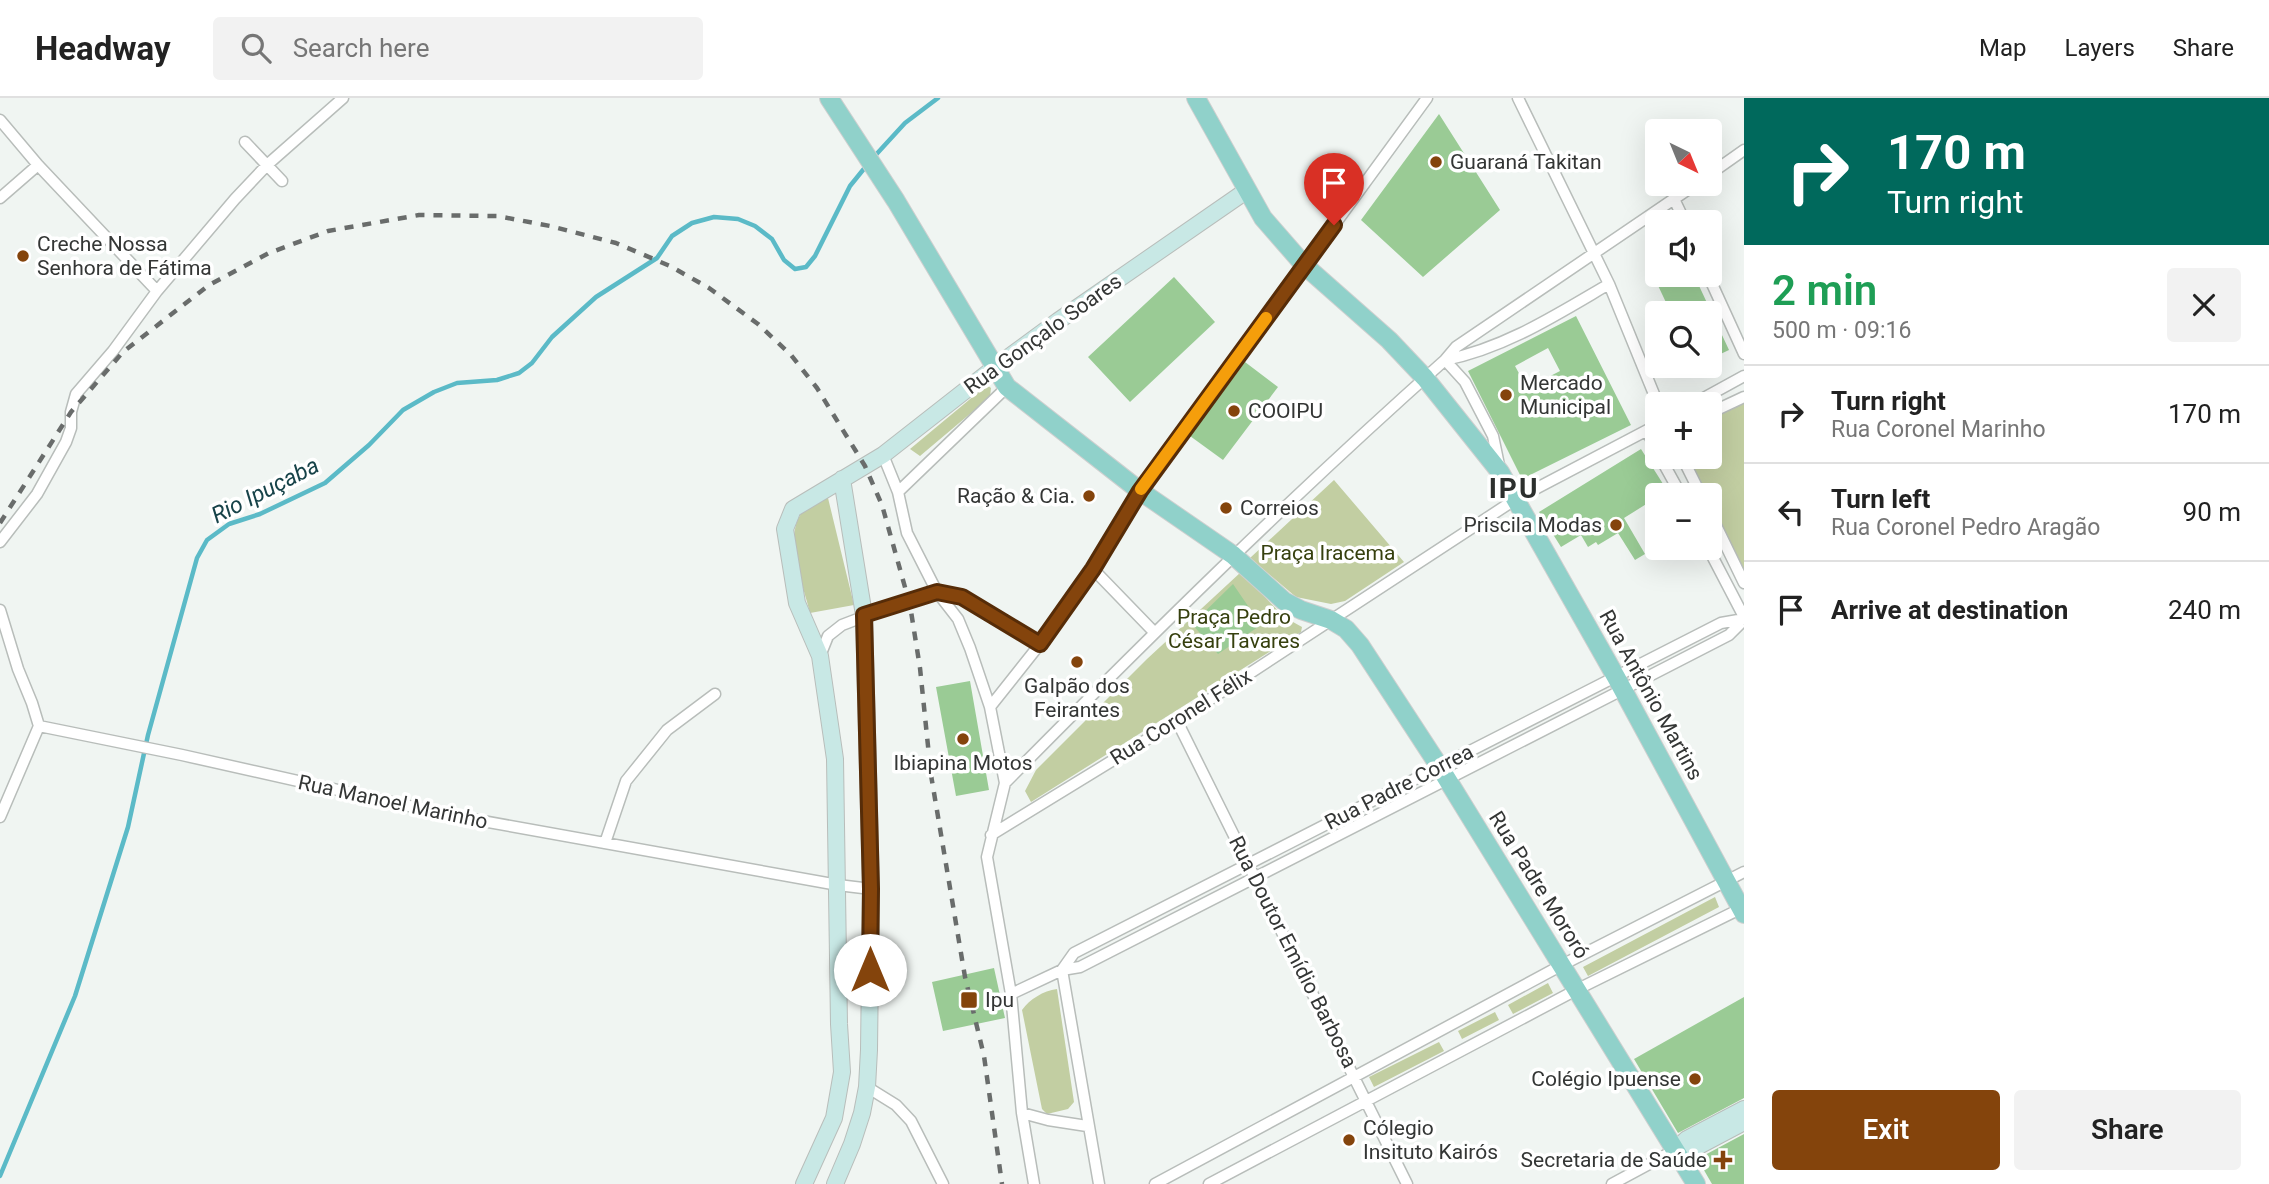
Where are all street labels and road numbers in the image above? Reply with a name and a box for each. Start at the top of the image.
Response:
street label: Rua Gonçalo Soares [960,269,1126,399]
street label: Rua Antônio Martins [1594,606,1708,784]
street label: Rua Coronel Félix [1106,664,1256,770]
street label: Rua Padre Correa [1321,739,1477,835]
street label: Rua Manoel Marinho [296,770,490,834]
street label: Rua Padre Mororó [1484,807,1594,963]
street label: Rua Doutor Emídio Barbosa [1224,832,1362,1072]

